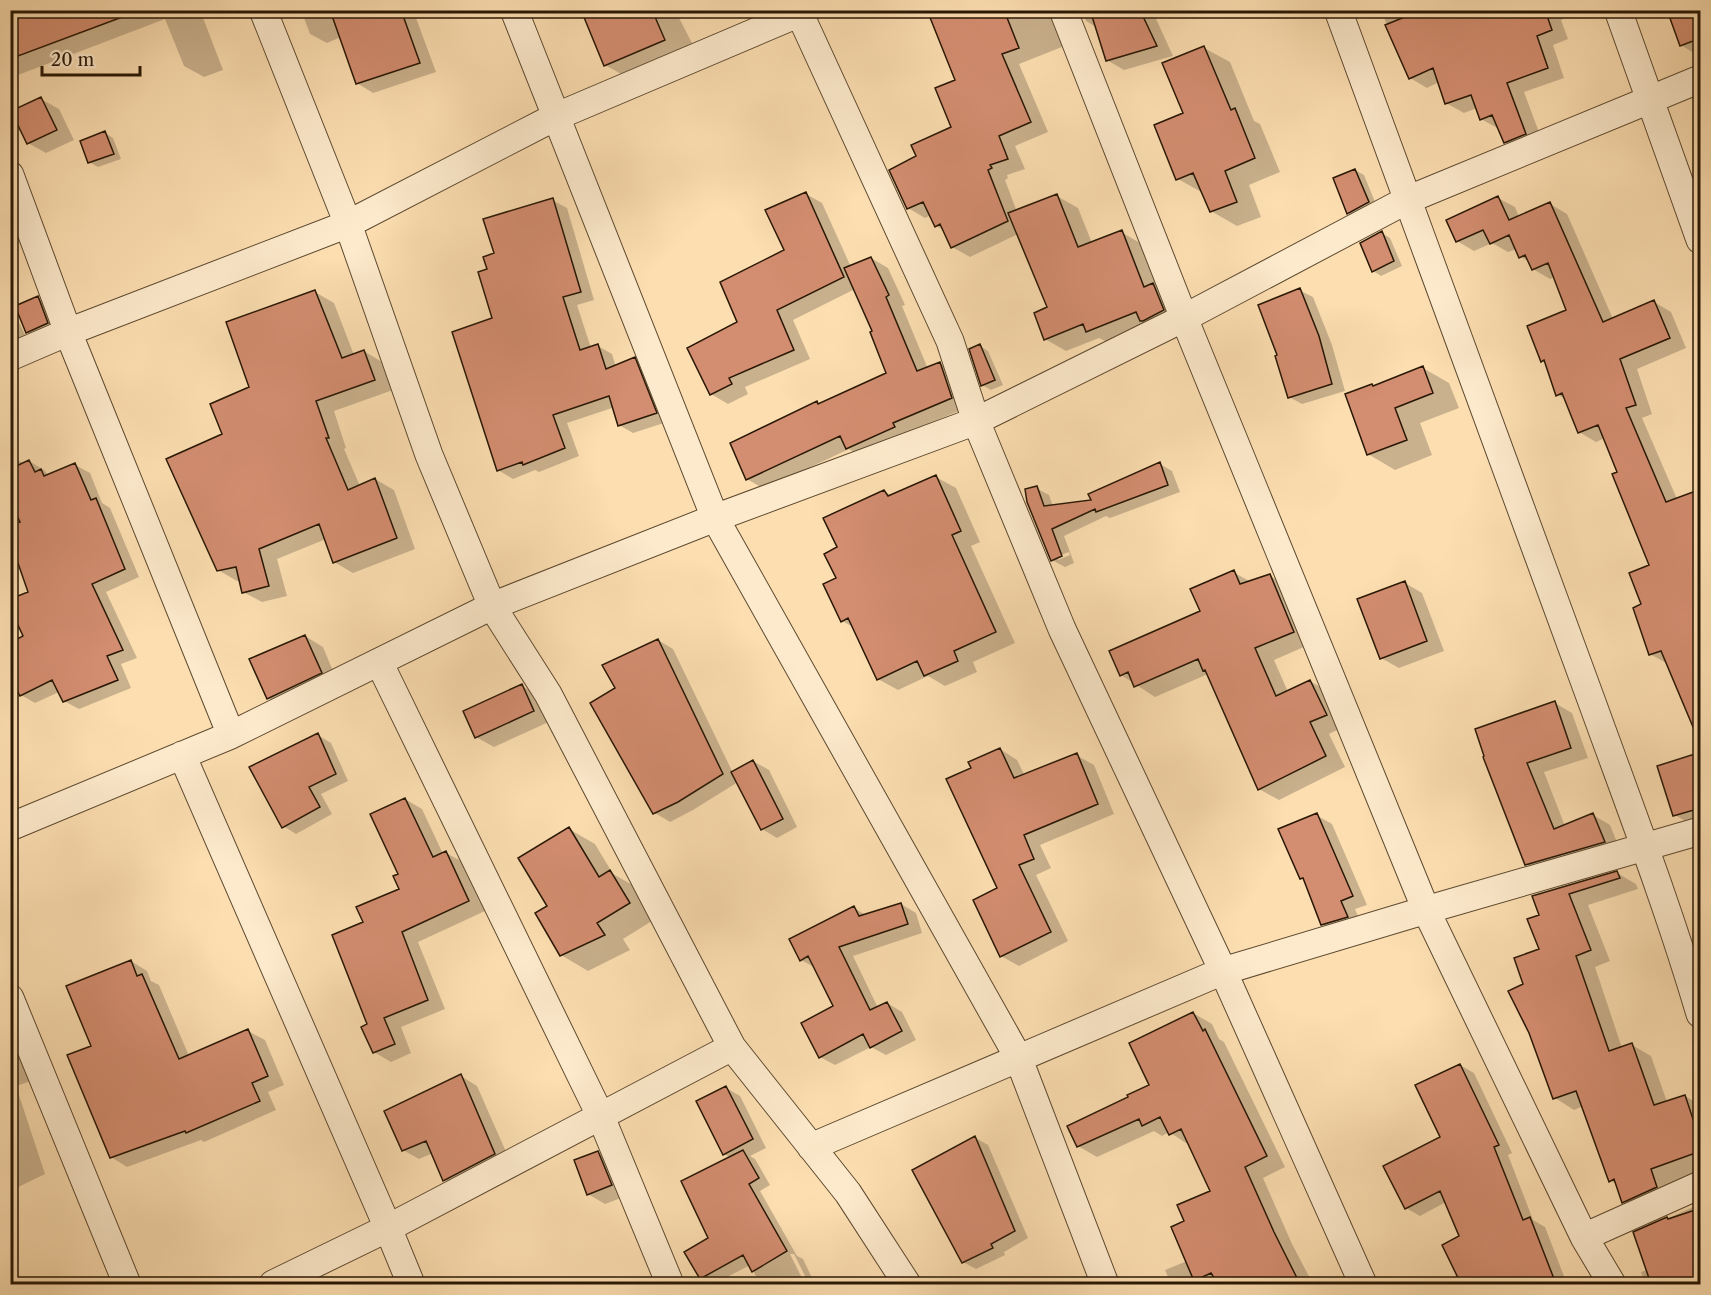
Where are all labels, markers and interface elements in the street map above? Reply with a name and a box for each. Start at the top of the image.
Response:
scale bar [42,39,140,77]
text: 20 m [51,49,95,71]

